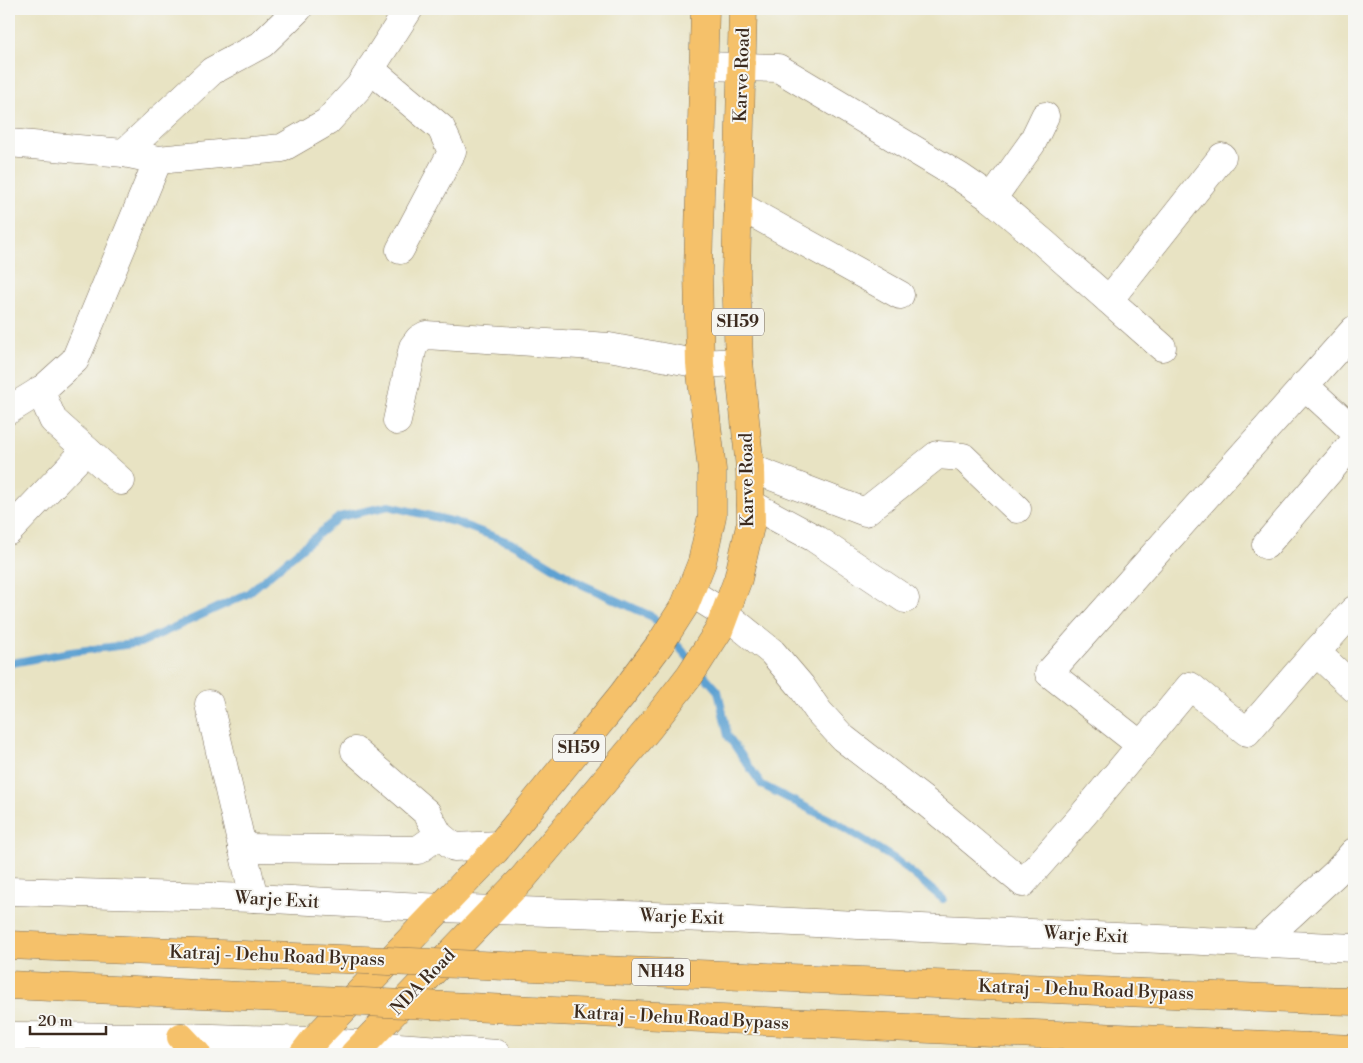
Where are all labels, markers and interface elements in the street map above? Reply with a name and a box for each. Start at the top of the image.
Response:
street label: Karve Road [729,27,755,123]
road number: SH59 [712,308,764,336]
street label: Karve Road [735,432,759,528]
road number: SH59 [553,734,605,761]
street label: Warje Exit [233,886,321,914]
street label: Warje Exit [638,904,725,930]
street label: Warje Exit [1042,921,1130,949]
street label: Katraj - Dehu Road Bypass [169,941,385,971]
street label: NDA Road [385,943,461,1020]
road number: NH48 [632,959,690,986]
street label: Katraj - Dehu Road Bypass [978,975,1194,1005]
street label: Katraj - Dehu Road Bypass [573,1001,790,1035]
scale bar [30,1003,106,1035]
text: 20 m [38,1012,73,1031]

